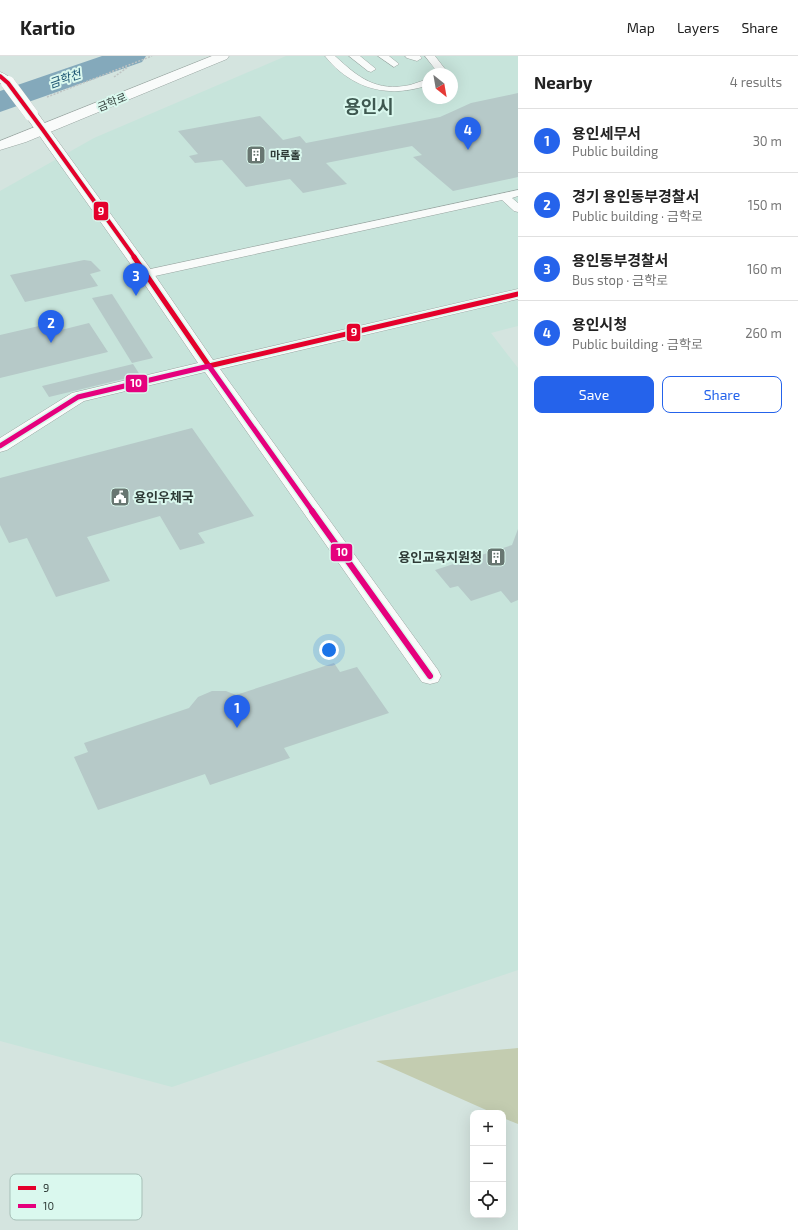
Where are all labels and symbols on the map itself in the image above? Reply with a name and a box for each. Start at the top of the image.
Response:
water label: 금학천 [47,65,84,90]
north arrow [422,68,458,104]
street label: 금학로 [95,90,128,113]
district label: 용인시 [344,95,394,117]
pin: 4 [455,117,481,150]
building icon: 마루홀 [245,144,267,166]
place label: 마루홀 [270,148,300,161]
line badge: 9 [93,201,109,221]
text: 9 [98,204,104,217]
pin: 3 [123,263,149,296]
pin: 2 [38,310,64,343]
line badge: 9 [346,323,361,342]
text: 9 [351,325,357,338]
line badge: 10 [125,374,148,393]
text: 10 [130,376,142,389]
public building icon: 용인우체국 [109,486,131,508]
place label: 용인우체국 [134,489,194,505]
line badge: 10 [330,543,353,562]
text: 10 [336,545,348,558]
building icon: 용인교육지원청 [485,546,507,568]
place label: 용인교육지원청 [398,549,482,565]
your location [319,640,339,660]
pin: 1 [224,695,250,728]
legend [10,1174,142,1220]
text: 9 [43,1181,49,1194]
text: 10 [43,1199,54,1212]

